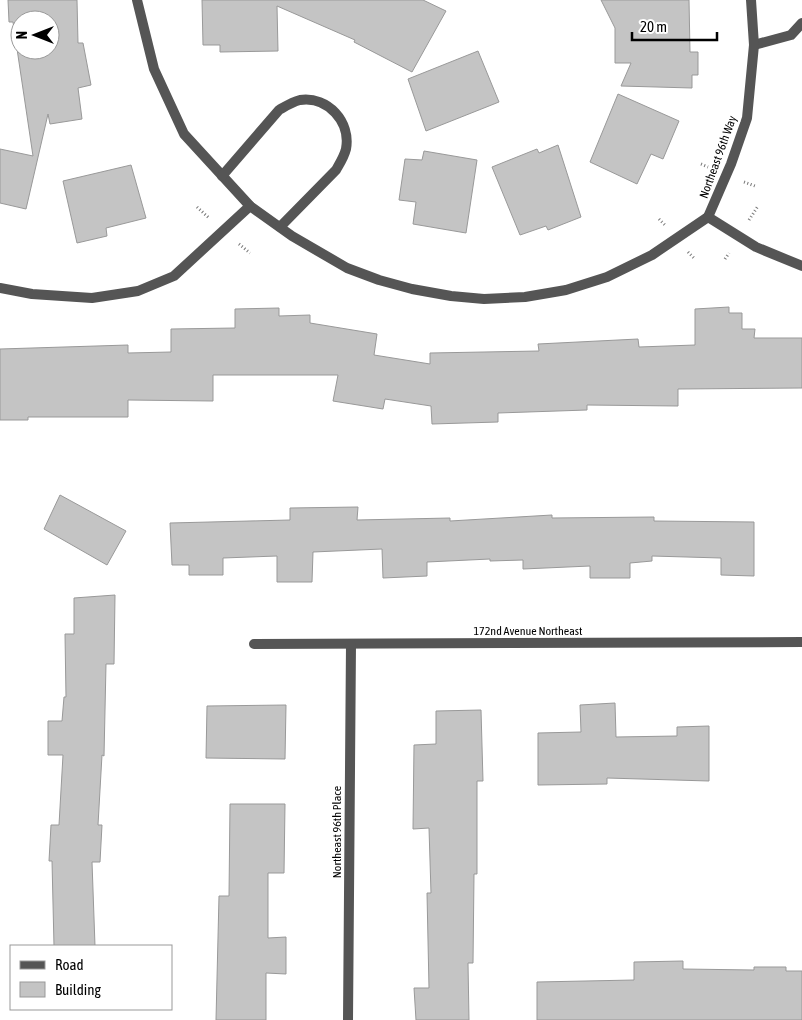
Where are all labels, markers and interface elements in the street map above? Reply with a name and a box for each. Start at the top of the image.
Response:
north arrow [10,10,60,60]
scale bar [632,10,717,42]
text: 20 m [640,18,667,35]
text: N [14,31,30,39]
street label: Northeast 96th Way [697,114,739,200]
street label: 172nd Avenue Northeast [473,624,583,638]
street label: Northeast 96th Place [330,786,344,878]
legend [10,945,172,1010]
text: Road [55,956,84,973]
text: Building [55,981,101,998]

